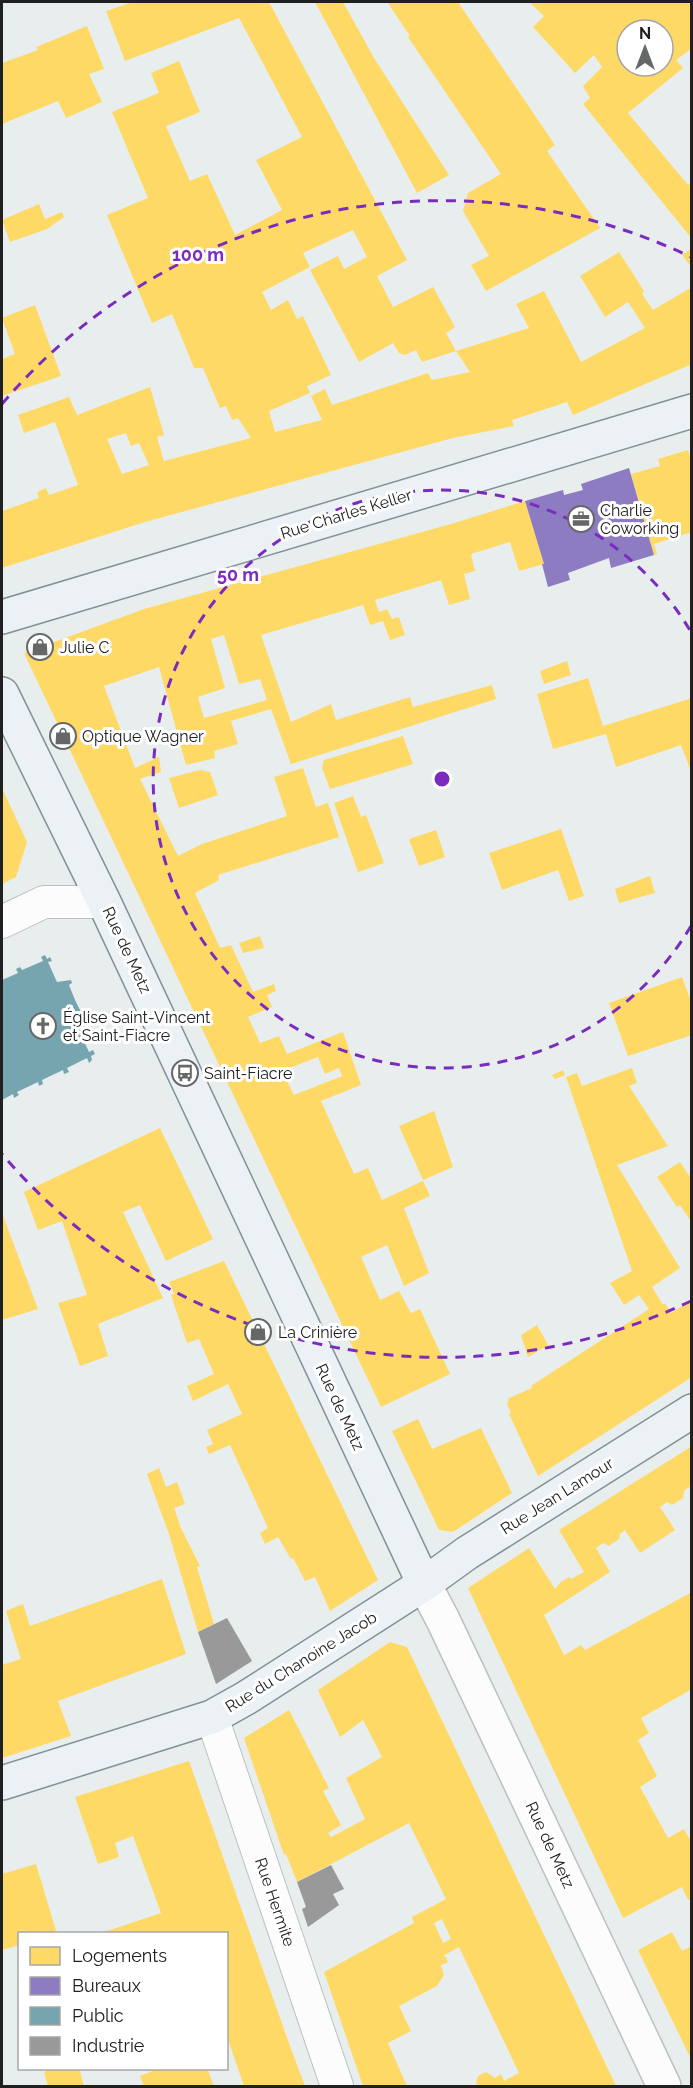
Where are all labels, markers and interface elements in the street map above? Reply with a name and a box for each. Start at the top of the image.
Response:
north arrow [615,18,675,78]
text: N [639,24,651,43]
text: 100 m [172,244,224,265]
street label: Rue Charles Keller [278,485,414,543]
place label: Charlie Coworking [600,501,679,538]
office icon: Charlie Coworking [566,504,596,534]
text: 50 m [217,564,259,585]
shop icon: Julie C [25,632,55,662]
place label: Julie C [60,638,109,657]
shop icon: Optique Wagner [48,721,78,751]
place label: Optique Wagner [82,727,204,746]
centre of rings [432,769,452,789]
street label: Rue de Metz [99,904,155,996]
place label: Église Saint-Vincent et Saint-Fiacre [63,1007,211,1045]
church icon: Église Saint-Vincent et Saint-Fiacre [28,1011,58,1041]
bus stop icon: Saint-Fiacre [170,1058,200,1088]
place label: Saint-Fiacre [204,1064,292,1083]
shop icon: La Crinière [243,1317,273,1347]
place label: La Crinière [278,1323,357,1342]
street label: Rue de Metz [312,1361,368,1453]
street label: Rue Jean Lamour [497,1453,617,1538]
street label: Rue du Chanoine Jacob [222,1608,380,1716]
street label: Rue de Metz [522,1799,578,1891]
street label: Rue Hermite [251,1855,299,1949]
legend [18,1932,228,2070]
text: Logements [72,1945,167,1966]
text: Bureaux [72,1975,141,1996]
text: Public [72,2005,124,2026]
text: Industrie [72,2035,145,2056]

